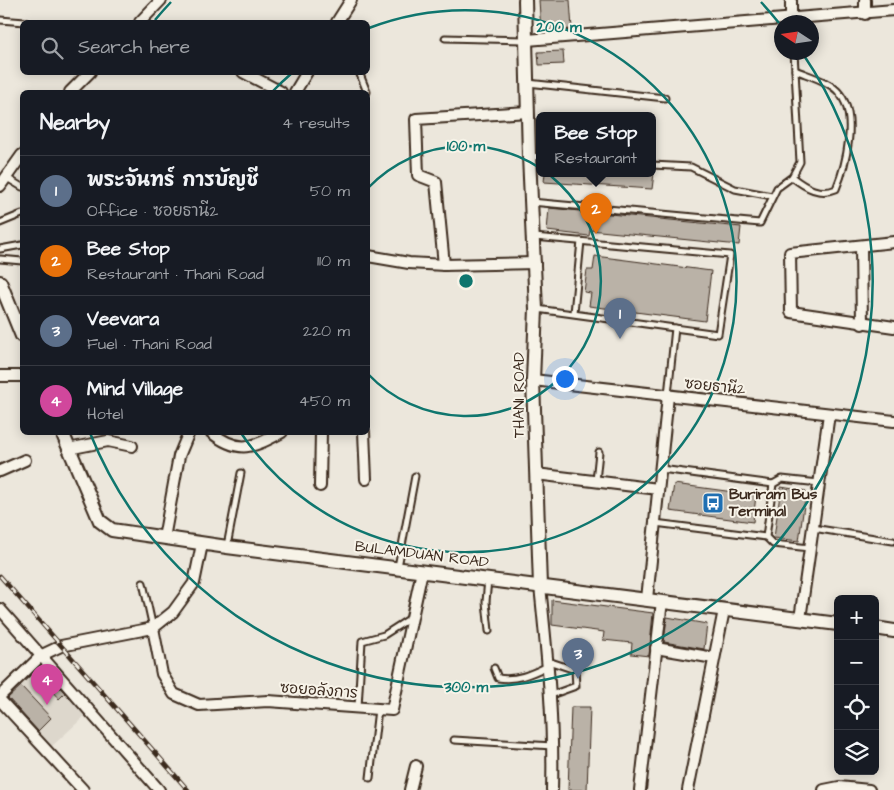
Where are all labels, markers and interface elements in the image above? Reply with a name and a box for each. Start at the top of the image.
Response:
north arrow [774,15,819,60]
text: 200 m [535,17,582,38]
search box [20,20,370,75]
icon: search [38,34,66,62]
text: Search here [78,34,190,61]
text: Nearby [40,108,110,137]
text: 4 results [282,112,350,134]
popup [536,112,656,177]
text: Bee Stop [555,120,637,147]
text: 100 m [447,136,486,157]
text: Restaurant [555,147,637,169]
text: พระจันทร์ การบัญชี [87,167,258,194]
text: 1 [55,180,57,202]
text: 50 m [310,180,350,202]
pin: 2 [580,193,612,234]
text: Office · ซอยธานี2 [87,200,218,222]
text: Bee Stop [87,236,170,263]
text: 2 [51,250,61,272]
text: 110 m [317,250,350,272]
text: Restaurant · Thani Road [87,263,264,285]
centre of rings [457,272,475,290]
pin: 1 [604,298,636,339]
text: Veevara [87,306,159,333]
text: 3 [52,320,60,342]
text: 220 m [303,320,350,342]
text: Fuel · Thani Road [87,333,212,355]
street label: THANI ROAD [509,352,530,438]
your location [552,366,578,392]
street label: ซอยธานี2 [683,373,747,400]
text: Mind Village [87,376,183,403]
text: 4 [51,390,61,412]
text: 450 m [299,390,350,412]
text: Hotel [87,403,123,425]
place label: Buriram Bus Terminal [728,484,818,522]
bus stop icon: Buriram Bus Terminal [701,491,725,515]
street label: BULAMDUAN ROAD [354,536,490,573]
map controls [834,595,879,775]
button: + [834,595,879,640]
pin: 3 [562,638,594,679]
button: − [834,640,879,685]
pin: 4 [31,664,63,705]
street label: ซอยอลังการ [279,677,359,704]
text: 300 m [443,677,488,698]
button: locate [834,685,879,730]
button: layers [834,730,879,775]

